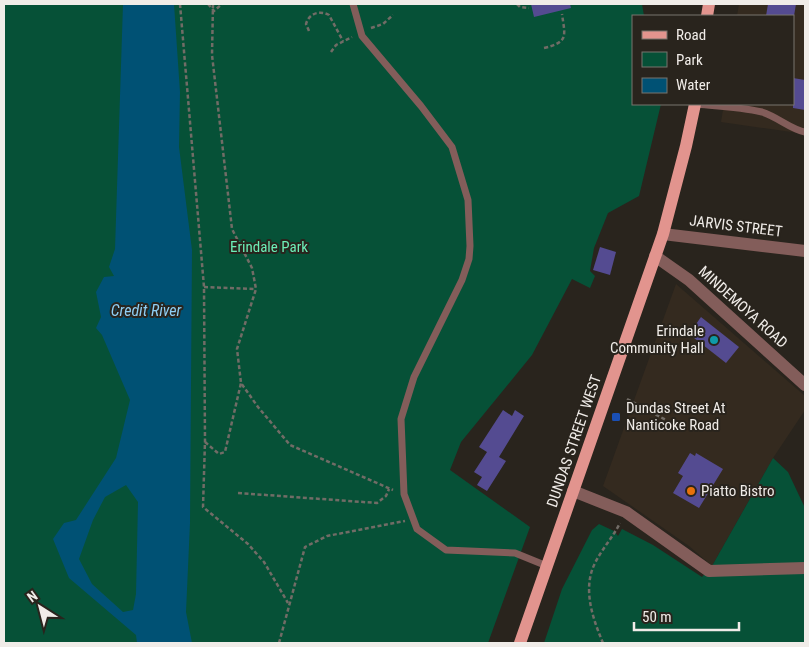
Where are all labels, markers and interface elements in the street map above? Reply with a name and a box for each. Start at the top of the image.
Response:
legend [632,15,794,105]
text: Road [676,26,706,44]
text: Park [676,51,703,69]
text: Water [676,76,711,94]
street label: JARVIS STREET [689,211,784,241]
park label: Erindale Park [230,238,308,256]
street label: MINDEMOYA ROAD [695,262,791,352]
water label: Credit River [111,301,183,320]
place label: Erindale Community Hall [610,322,704,357]
marker: Erindale Community Hall [708,334,720,346]
street label: DUNDAS STREET WEST [543,372,605,509]
place label: Dundas Street At Nanticoke Road [626,399,726,434]
marker: Dundas Street At Nanticoke Road [610,411,622,423]
place label: Piatto Bistro [701,482,775,500]
marker: Piatto Bistro [685,485,697,497]
north arrow [15,582,65,632]
text: N [24,587,41,605]
scale bar [634,600,739,632]
text: 50 m [642,608,672,626]

